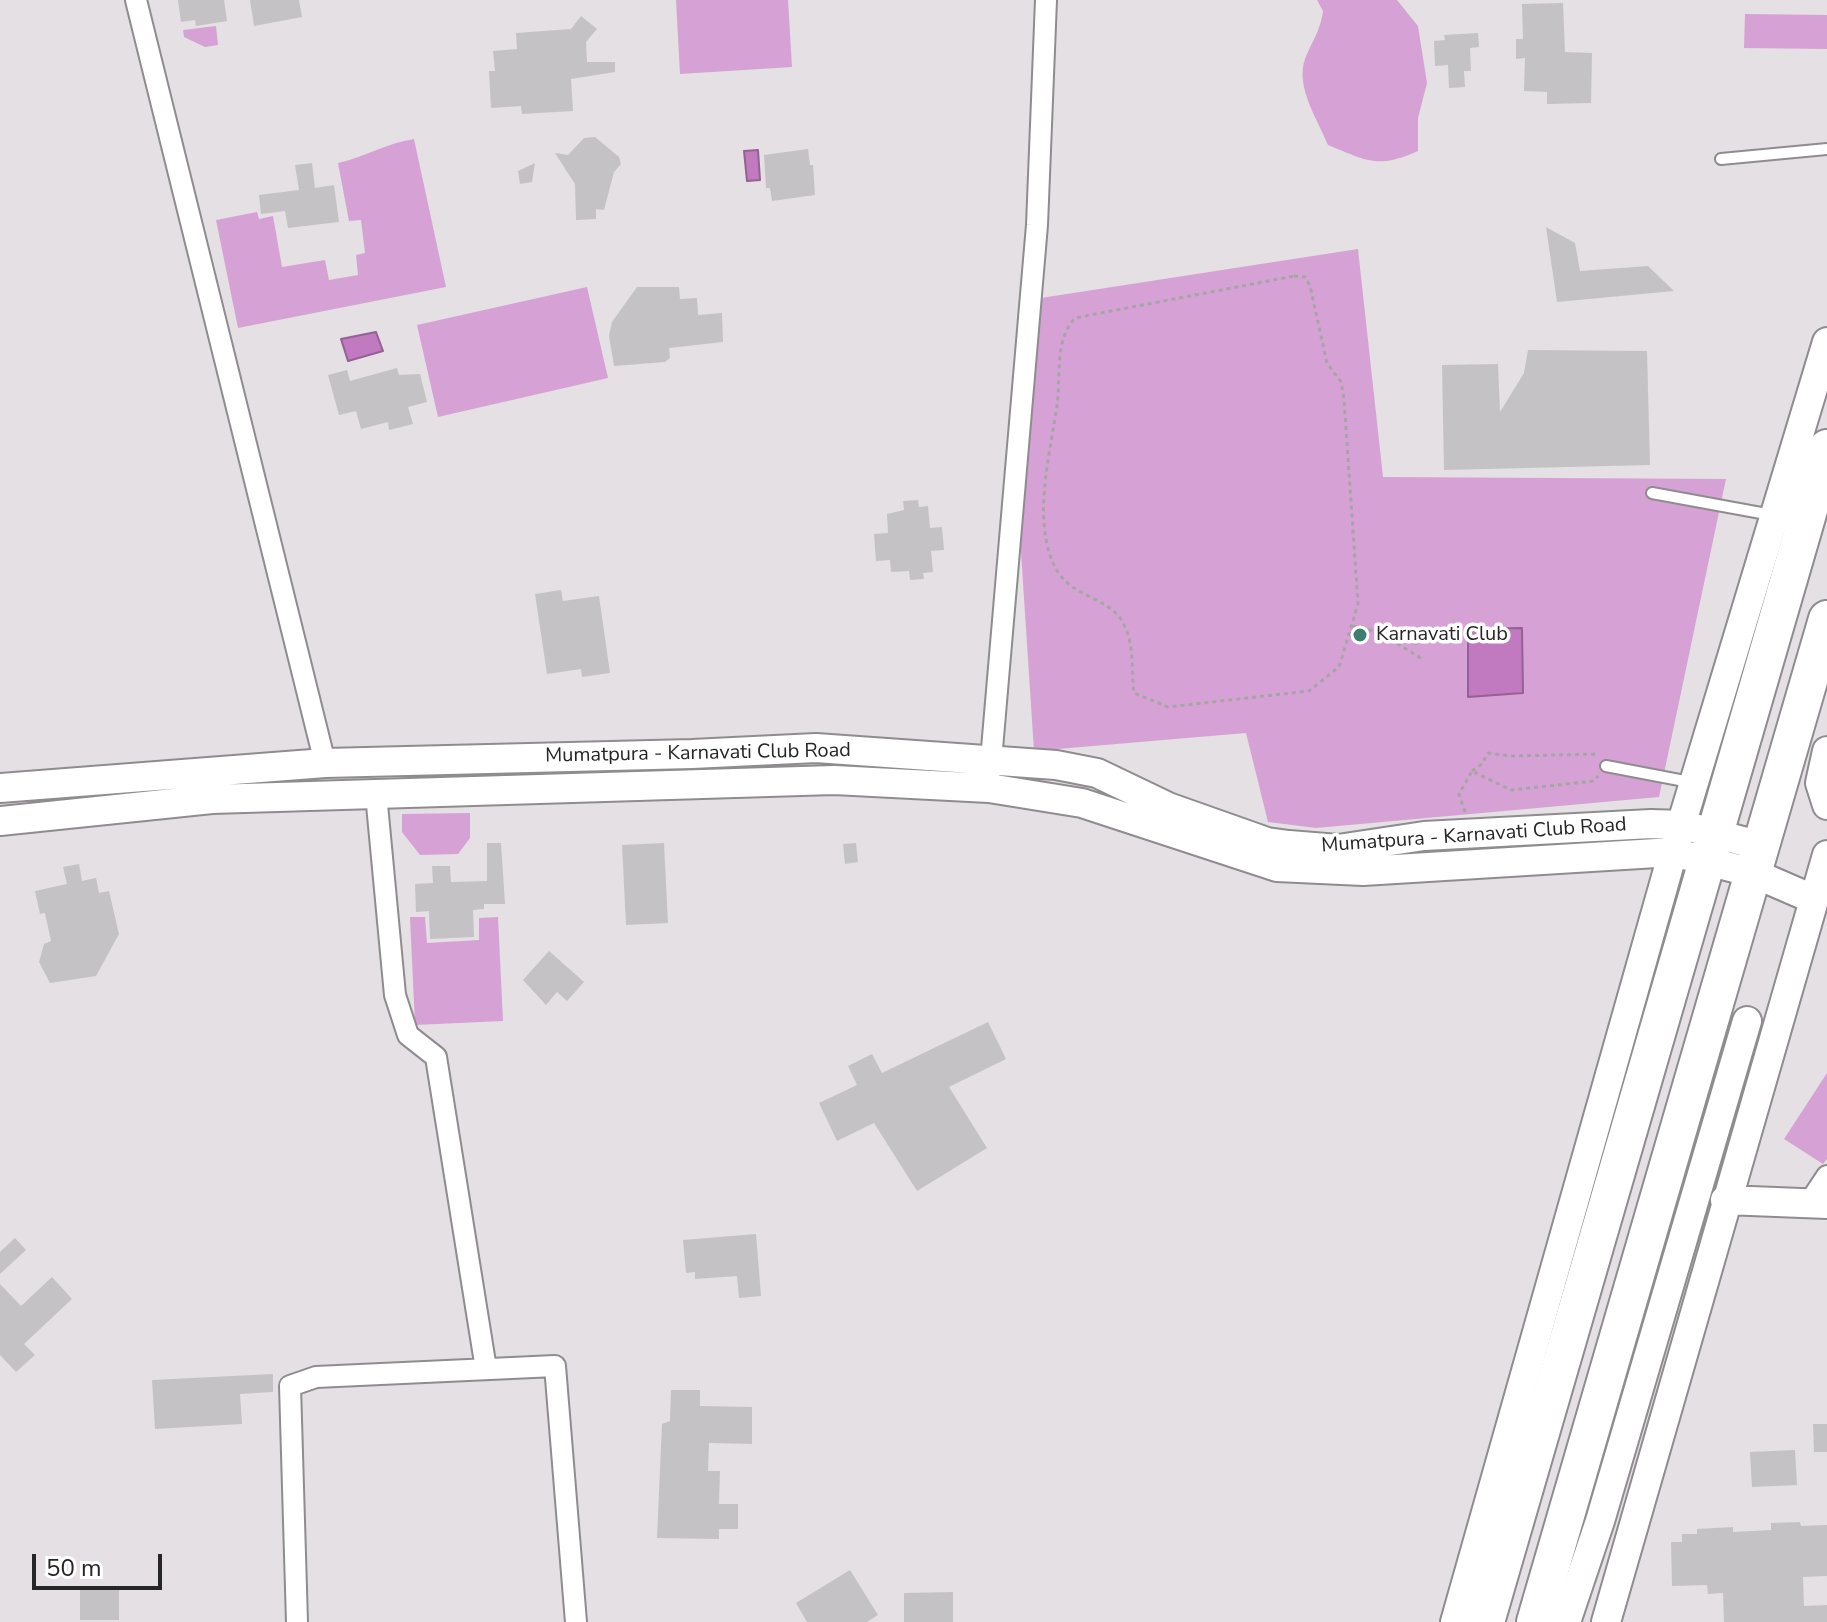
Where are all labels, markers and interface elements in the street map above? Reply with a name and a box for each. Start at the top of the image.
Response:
place label: Karnavati Club [1376,623,1508,647]
marker: Karnavati Club [1351,626,1369,644]
street label: Mumatpura - Karnavati Club Road [545,739,851,769]
street label: Mumatpura - Karnavati Club Road [1321,813,1627,859]
scale bar [36,1538,166,1588]
text: 50 m [46,1552,102,1584]

